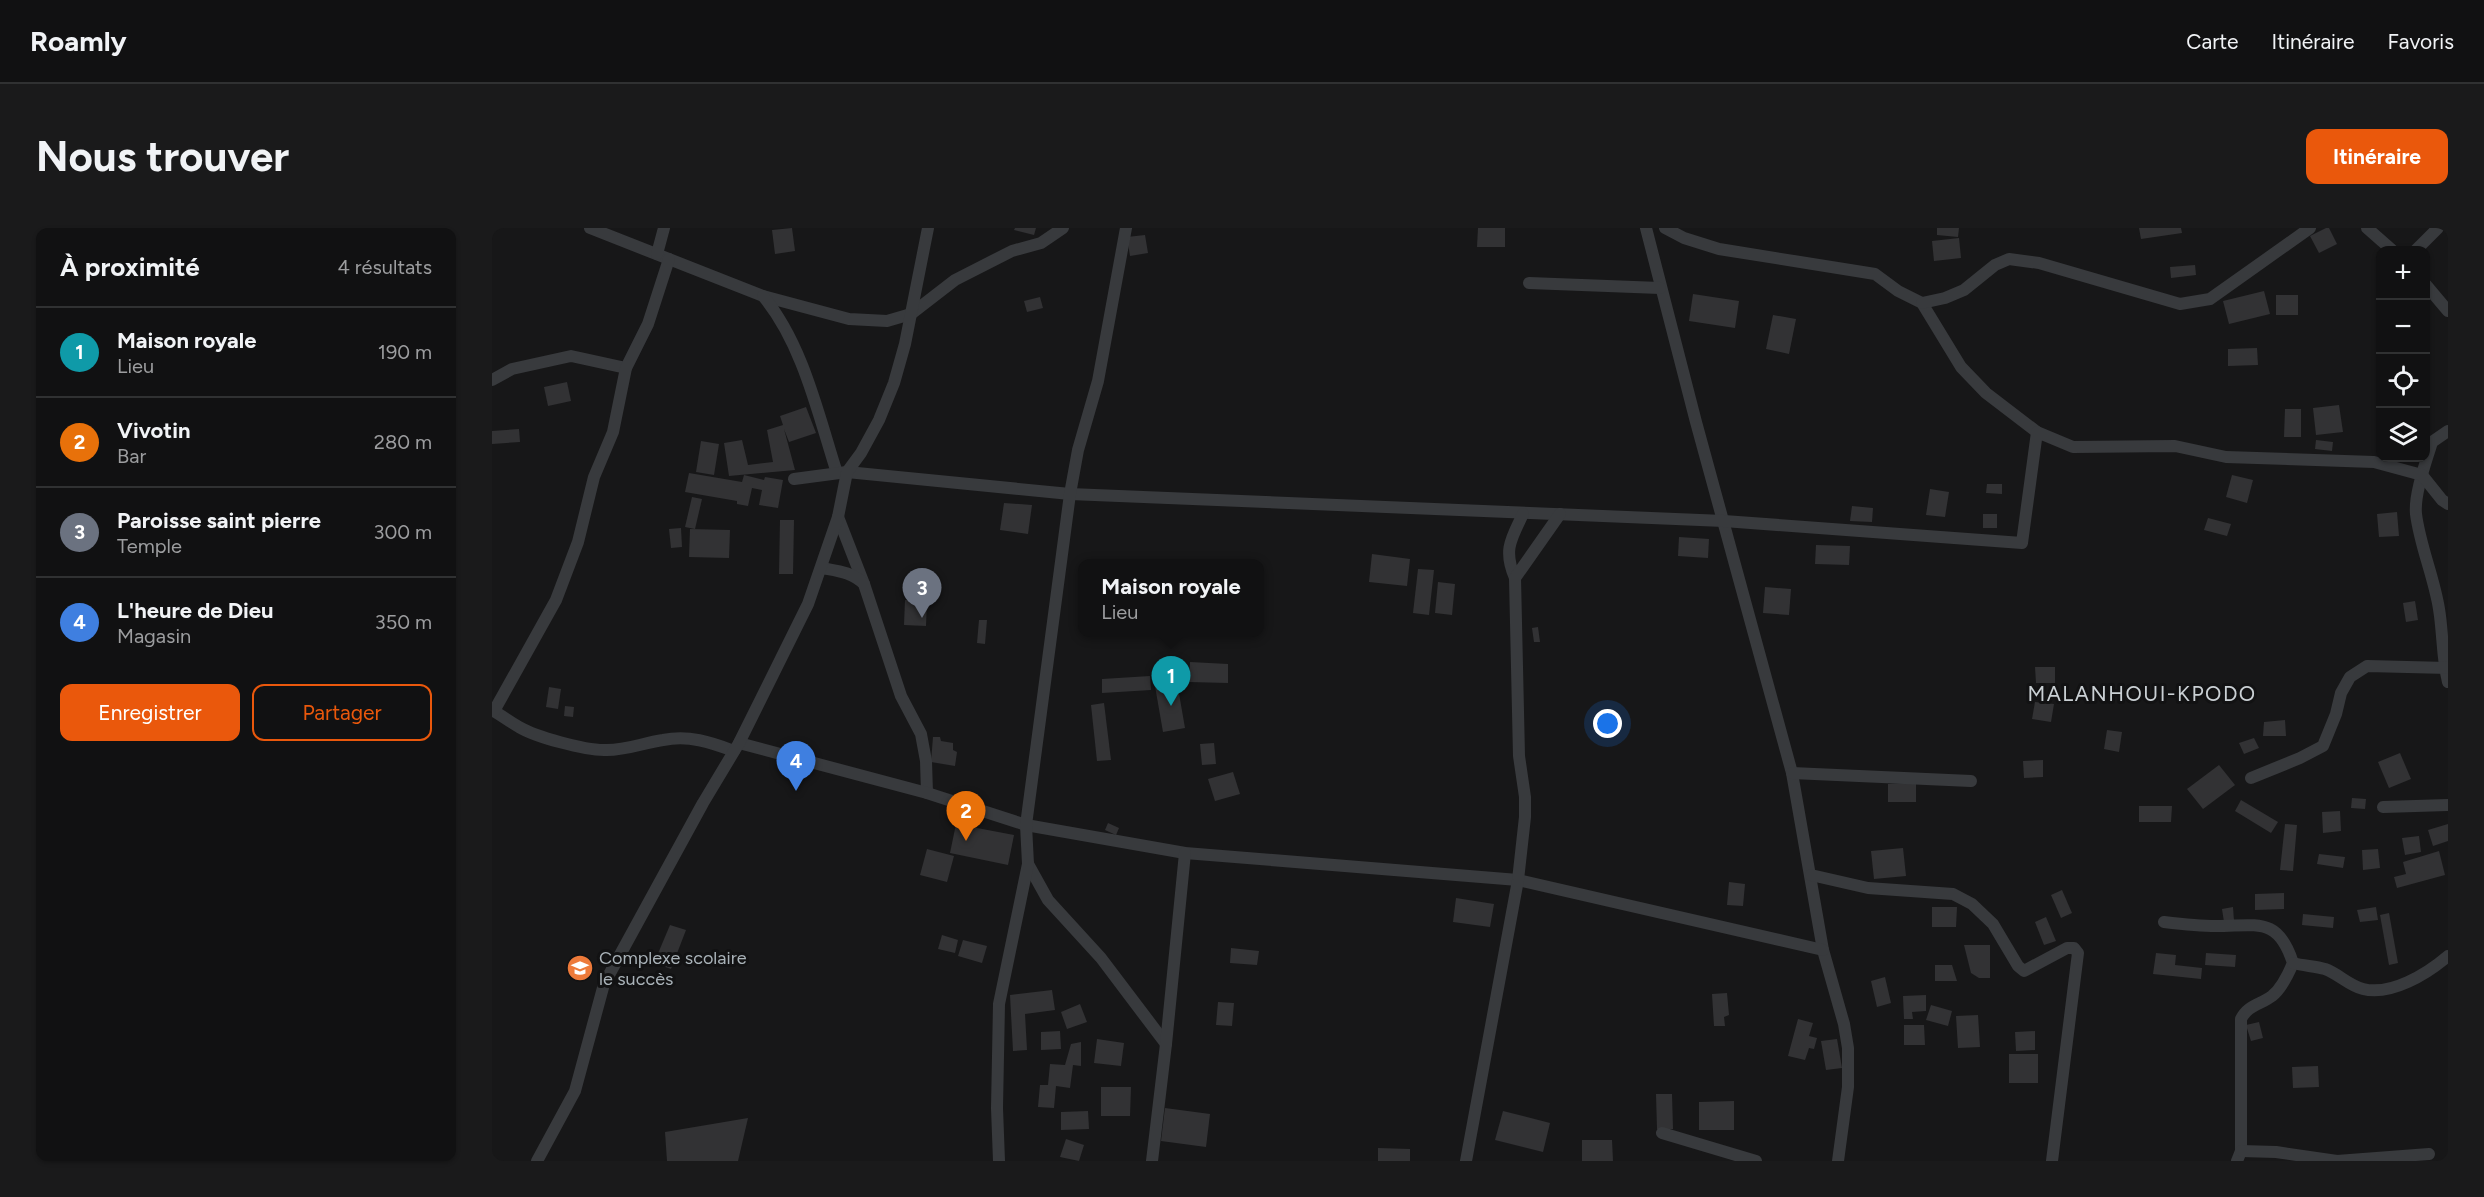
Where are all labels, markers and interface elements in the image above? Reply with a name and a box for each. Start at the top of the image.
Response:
text: Roamly [30,24,127,58]
text: Carte [2186,29,2239,54]
text: Itinéraire [2272,29,2355,54]
text: Favoris [2388,29,2454,54]
button: Itinéraire [2306,129,2448,184]
text: Nous trouver [36,131,289,182]
map controls [2376,246,2430,462]
button: + [2376,246,2430,300]
text: À proximité [60,251,200,283]
text: 4 résultats [337,255,432,279]
button: − [2376,300,2430,354]
text: Maison royale [117,327,256,354]
text: 1 [75,340,84,364]
text: 190 m [378,340,432,364]
text: Lieu [117,354,154,378]
button: locate [2376,354,2430,408]
button: layers [2376,408,2430,462]
text: Vivotin [117,417,190,444]
text: 2 [74,430,85,454]
text: 280 m [374,430,432,454]
text: Bar [117,444,146,468]
text: Paroisse saint pierre [117,507,321,534]
text: 3 [74,520,85,544]
text: 300 m [374,520,432,544]
text: Temple [117,534,182,558]
popup [1078,559,1264,637]
pin: 3 [902,568,942,618]
text: Maison royale [1101,573,1241,600]
text: L'heure de Dieu [117,597,274,624]
text: Lieu [1101,600,1138,624]
text: 4 [73,610,86,634]
text: 350 m [375,610,432,634]
text: Magasin [117,624,191,648]
pin: 1 [1152,656,1190,706]
district label: MALANHOUI-KPODO [2027,681,2257,706]
button: Enregistrer [60,684,240,741]
button: Partager [252,684,432,741]
your location [1593,709,1622,738]
pin: 4 [776,742,816,791]
pin: 2 [946,792,986,841]
place label: Complexe scolaire le succès [599,947,747,990]
school or university icon: Complexe scolaire le succès [565,953,595,983]

